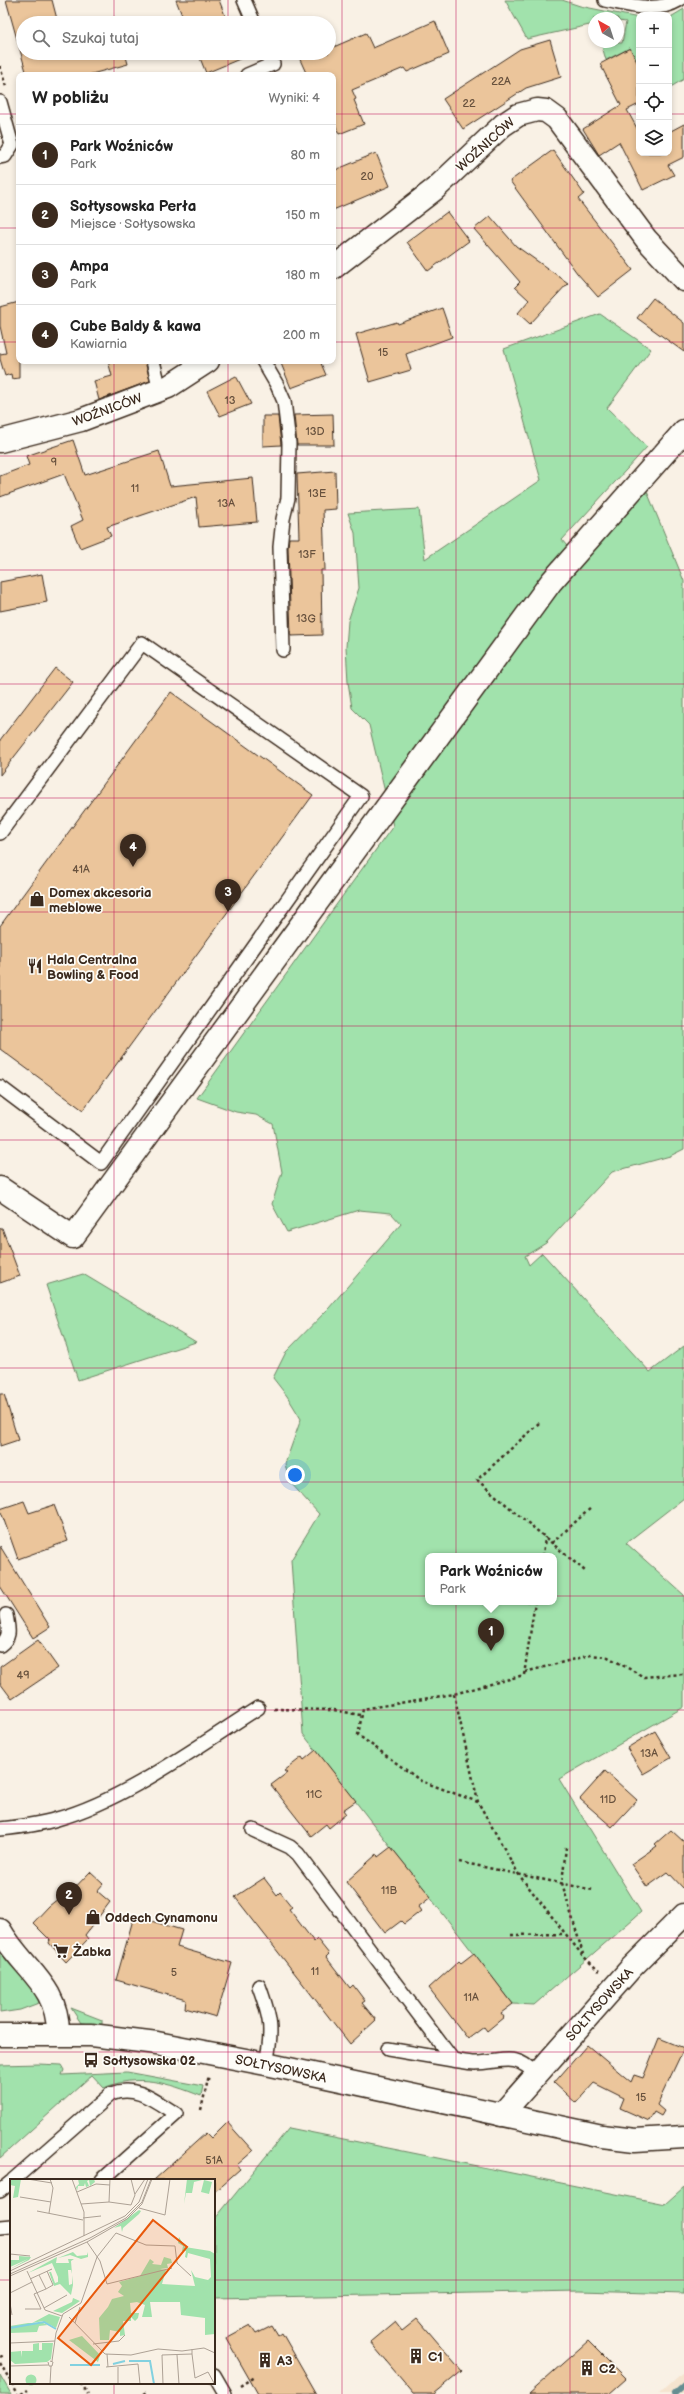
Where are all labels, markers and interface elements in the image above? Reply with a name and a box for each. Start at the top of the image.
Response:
north arrow [588,12,624,48]
map controls [636,12,672,156]
button: + [636,12,672,48]
search box [16,16,336,60]
icon: search [30,27,52,49]
text: Szukaj tutaj [62,29,139,48]
button: − [636,48,672,84]
house number: 22A [491,75,511,88]
button: locate [636,84,672,120]
text: W pobliżu [32,88,109,108]
text: Wyniki: 4 [269,90,320,106]
house number: 22 [463,97,476,110]
street label: WOŹNICÓW [452,113,518,175]
button: layers [636,120,672,156]
text: Park Woźniców [70,137,173,156]
text: 1 [42,147,48,163]
text: 80 m [291,147,320,163]
text: Park [70,156,96,172]
house number: 20 [361,170,374,183]
text: Sołtysowska Perła [70,197,196,216]
text: 2 [41,207,49,223]
text: 150 m [286,207,320,223]
text: Miejsce · Sołtysowska [70,216,196,232]
text: Ampa [70,257,109,276]
text: 3 [41,267,49,283]
text: 180 m [285,267,320,283]
text: Park [70,276,96,292]
text: Cube Baldy & kawa [70,317,201,336]
text: 4 [41,327,49,343]
text: 200 m [283,327,320,343]
text: Kawiarnia [70,336,127,352]
house number: 15 [378,346,388,359]
street label: WOŹNICÓW [70,389,145,430]
house number: 13 [224,394,236,407]
house number: 13D [305,425,325,438]
house number: 9 [51,456,57,469]
house number: 11 [131,482,139,495]
house number: 13E [308,487,326,500]
house number: 13A [217,497,235,510]
house number: 13F [298,548,316,561]
house number: 13G [296,612,316,625]
pin: 4 [120,834,146,867]
house number: 41A [72,863,90,876]
pin: 3 [215,879,241,912]
place label: Domex akcesoria meblowe [49,885,151,916]
shop icon: Domex akcesoria meblowe [28,890,46,908]
place label: Hala Centralna Bowling & Food [47,952,139,983]
restaurant icon: Hala Centralna Bowling & Food [26,957,44,975]
your location [285,1465,305,1485]
popup [425,1553,557,1605]
text: Park Woźniców [439,1562,543,1581]
text: Park [439,1581,466,1597]
pin: 1 [478,1618,504,1651]
house number: 49 [16,1669,30,1682]
house number: 13A [640,1747,658,1760]
house number: 11C [306,1788,322,1801]
house number: 11D [600,1793,616,1806]
pin: 2 [56,1882,82,1915]
house number: 11B [381,1884,397,1897]
shop icon: Oddech Cynamonu [84,1908,102,1926]
place label: Oddech Cynamonu [105,1910,218,1926]
supermarket icon: Żabka [52,1942,70,1960]
place label: Żabka [73,1943,111,1960]
house number: 11 [311,1965,319,1978]
street label: SOŁTYSOWSKA [563,1965,637,2045]
house number: 5 [171,1966,177,1979]
house number: 11A [463,1991,479,2004]
bus stop icon: Sołtysowska 02 [82,2051,100,2069]
street label: SOŁTYSOWSKA [234,2051,328,2086]
place label: Sołtysowska 02 [103,2053,196,2069]
house number: 15 [636,2091,646,2104]
house number: 51A [205,2154,223,2167]
inset map [10,2179,215,2384]
building icon: C1 [407,2347,425,2365]
place label: C1 [428,2349,443,2365]
building icon: A3 [256,2351,274,2369]
place label: A3 [276,2353,293,2369]
building icon: C2 [578,2359,596,2377]
place label: C2 [599,2361,616,2377]

